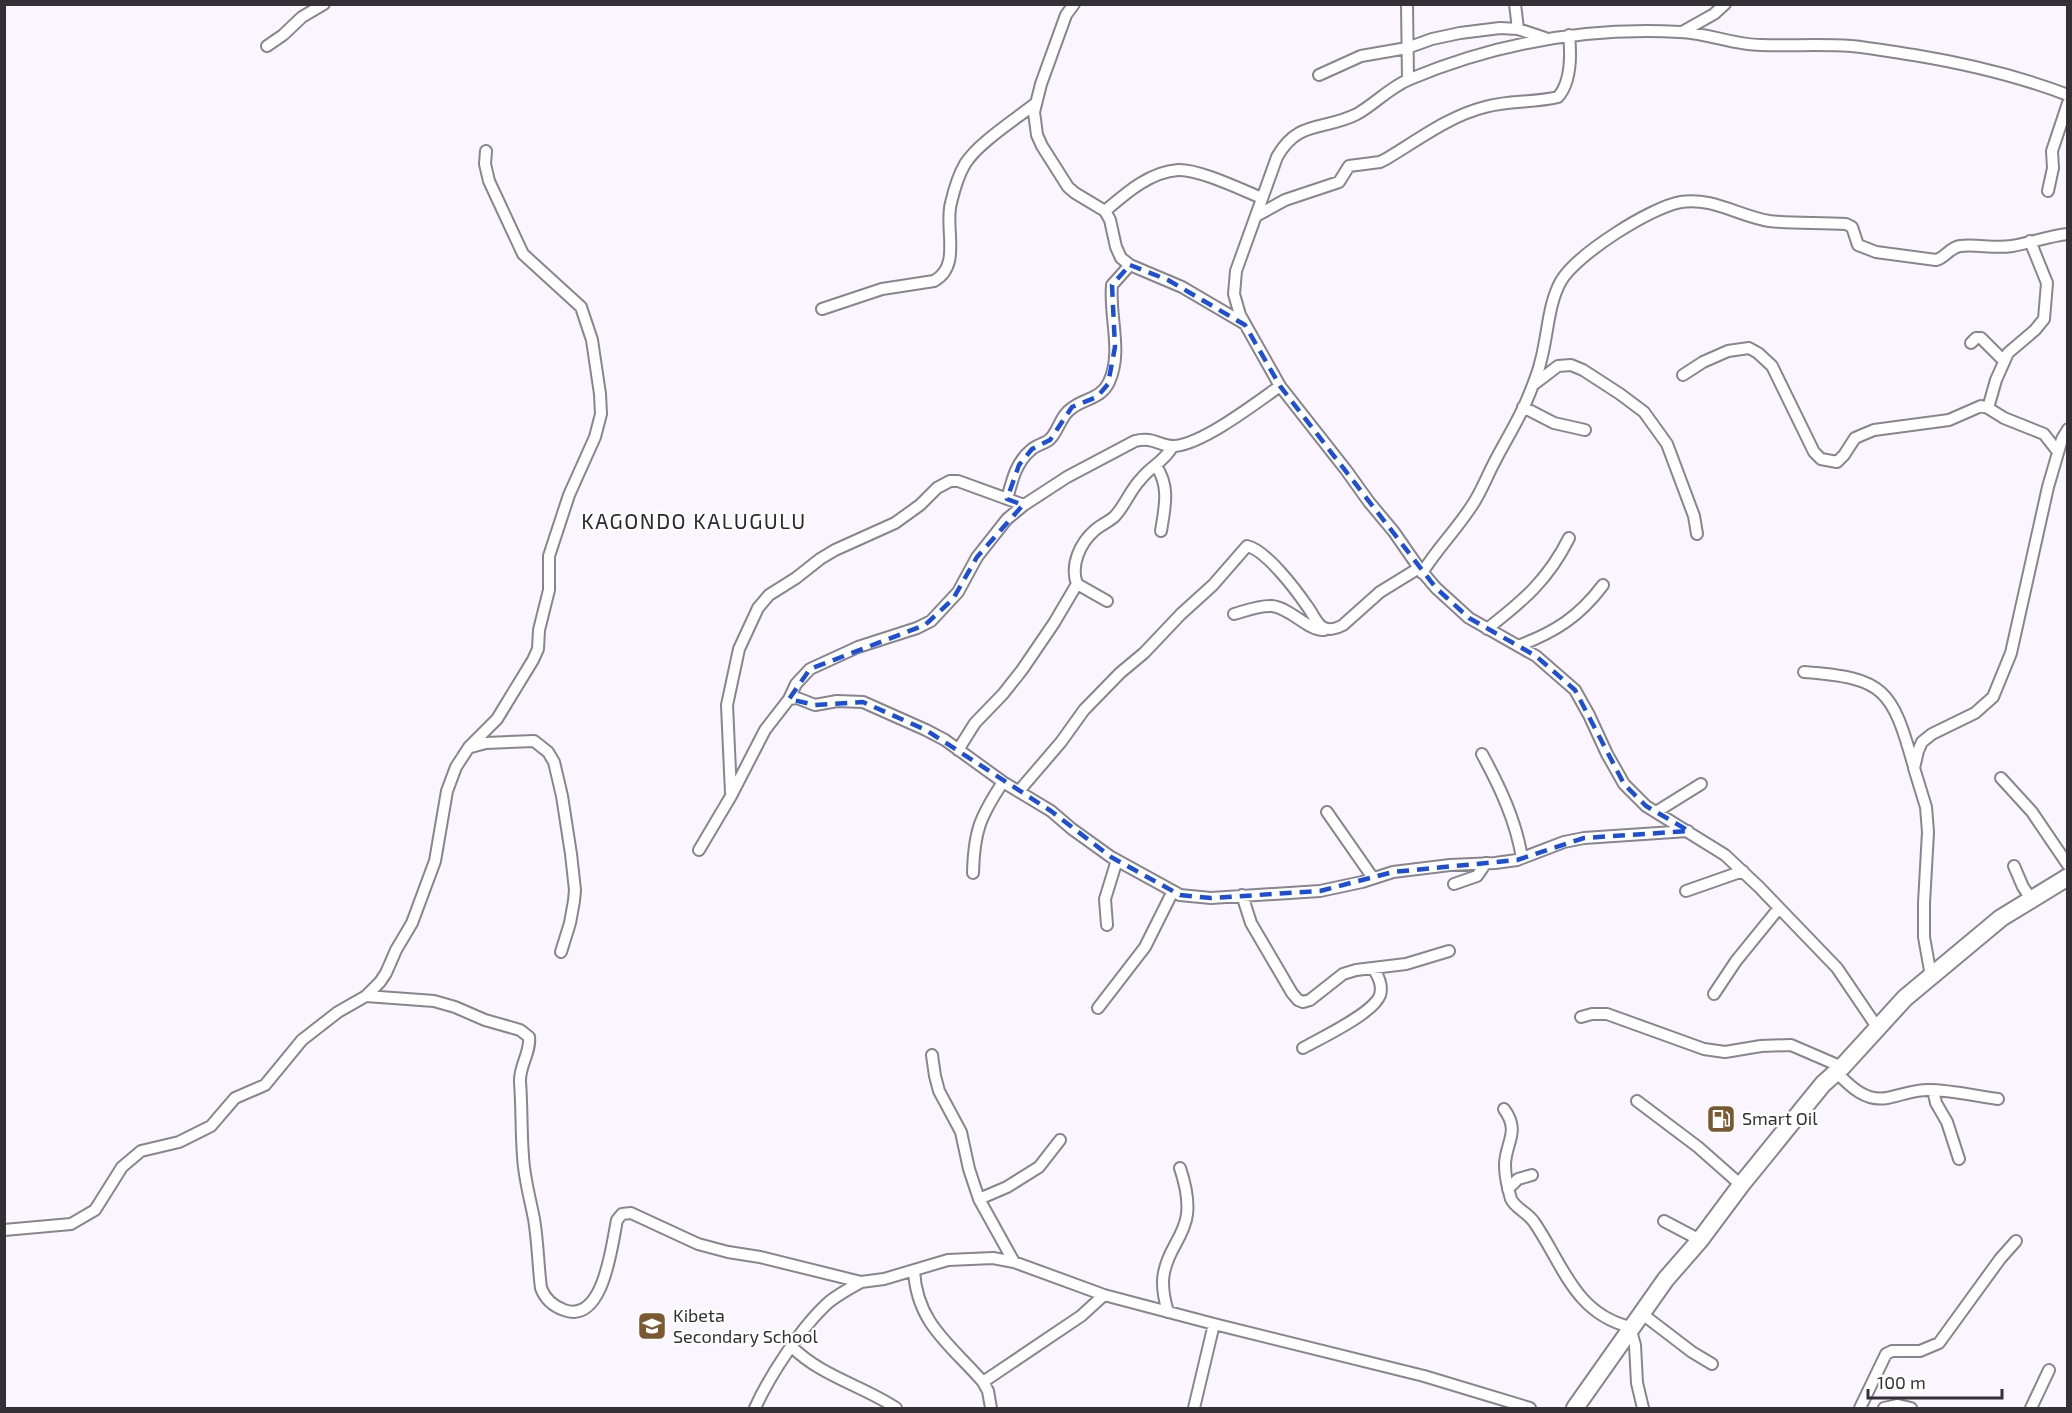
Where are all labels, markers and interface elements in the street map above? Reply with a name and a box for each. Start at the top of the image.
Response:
district label: KAGONDO KALUGULU [581,508,807,533]
fuel station icon: Smart Oil [1705,1103,1737,1135]
place label: Smart Oil [1742,1107,1818,1129]
place label: Kibeta Secondary School [673,1304,818,1347]
school or university icon: Kibeta Secondary School [636,1310,668,1342]
scale bar [1868,1362,2002,1400]
text: 100 m [1877,1371,1926,1393]

